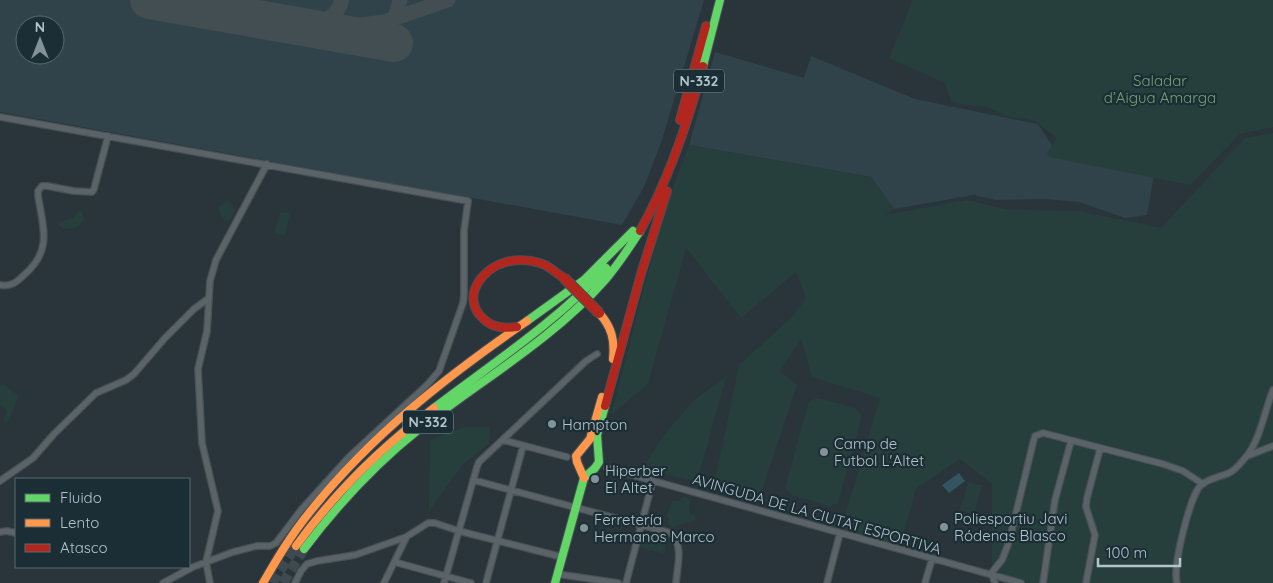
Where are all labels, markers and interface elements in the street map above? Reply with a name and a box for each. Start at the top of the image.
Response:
north arrow [15,15,65,65]
text: N [35,18,45,36]
road number: N-332 [674,70,724,92]
park label: Saladar d’Aigua Amarga [1104,71,1216,107]
road number: N-332 [403,411,453,434]
place label: Hampton [562,415,627,434]
marker: Hampton [546,418,558,430]
place label: Camp de Futbol L'Altet [834,434,924,470]
marker: Camp de Futbol L'Altet [818,446,830,458]
place label: Hiperber El Altet [605,461,666,497]
street label: AVINGUDA DE LA CIUTAT ESPORTIVA [691,469,944,559]
marker: Hiperber El Altet [589,473,601,485]
legend [15,478,190,568]
text: Fluido [60,488,102,507]
place label: Poliesportiu Javi Ródenas Blasco [954,509,1068,545]
place label: Ferretería Hermanos Marco [594,510,714,546]
text: Lento [60,513,99,532]
marker: Poliesportiu Javi Ródenas Blasco [938,521,950,533]
marker: Ferretería Hermanos Marco [578,522,590,534]
scale bar [1098,536,1180,568]
text: Atasco [60,538,108,557]
text: 100 m [1106,543,1147,562]

